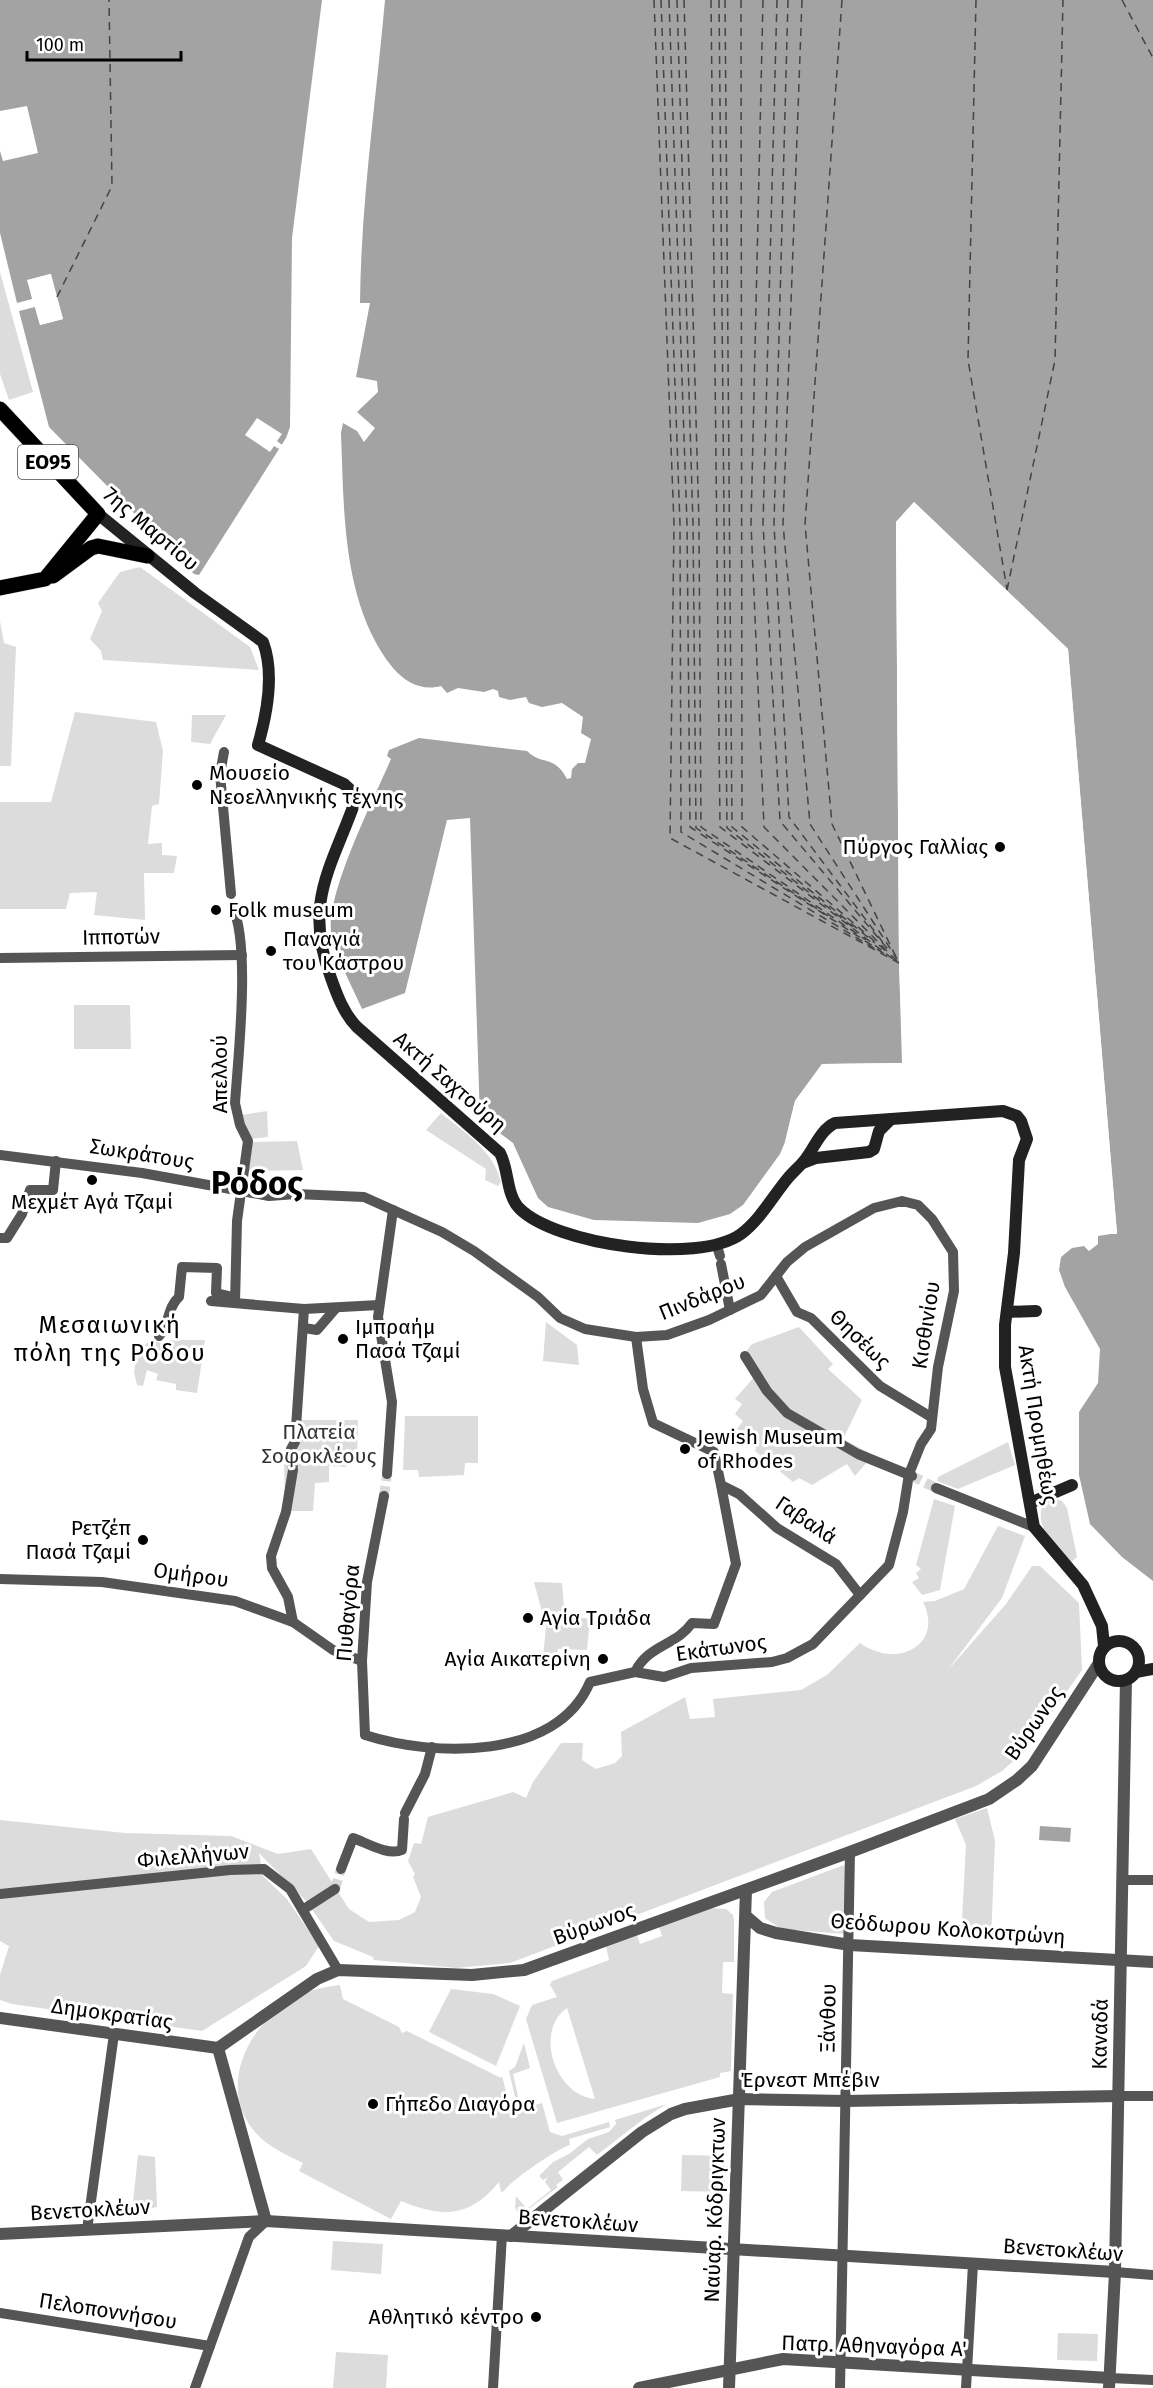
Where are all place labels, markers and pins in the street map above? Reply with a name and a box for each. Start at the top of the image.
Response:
place label: Μουσείο Νεοελληνικής τέχνης [209,760,404,810]
marker: Μουσείο Νεοελληνικής τέχνης [190,778,204,792]
place label: Πύργος Γαλλίας [843,834,988,860]
marker: Πύργος Γαλλίας [993,840,1007,854]
place label: Folk museum [228,897,354,923]
marker: Folk museum [209,903,223,917]
place label: Παναγιά του Κάστρου [282,926,404,976]
marker: Παναγιά του Κάστρου [264,944,278,958]
marker: Μεχμέτ Αγά Τζαμί [85,1173,99,1187]
place label: Μεχμέτ Αγά Τζαμί [11,1189,173,1215]
place label: Ιμπραήμ Πασά Τζαμί [355,1314,461,1364]
marker: Ιμπραήμ Πασά Τζαμί [336,1332,350,1346]
place label: Jewish Museum of Rhodes [697,1424,844,1474]
marker: Jewish Museum of Rhodes [678,1442,692,1456]
place label: Ρετζέπ Πασά Τζαμί [25,1515,131,1565]
marker: Ρετζέπ Πασά Τζαμί [136,1533,150,1547]
place label: Αγία Τριάδα [540,1605,651,1631]
marker: Αγία Τριάδα [521,1611,535,1625]
place label: Αγία Αικατερίνη [445,1646,591,1672]
marker: Αγία Αικατερίνη [596,1652,610,1666]
place label: Γήπεδο Διαγόρα [385,2091,536,2117]
marker: Γήπεδο Διαγόρα [366,2097,380,2111]
place label: Αθλητικό κέντρο [369,2304,524,2330]
marker: Αθλητικό κέντρο [529,2310,543,2324]

